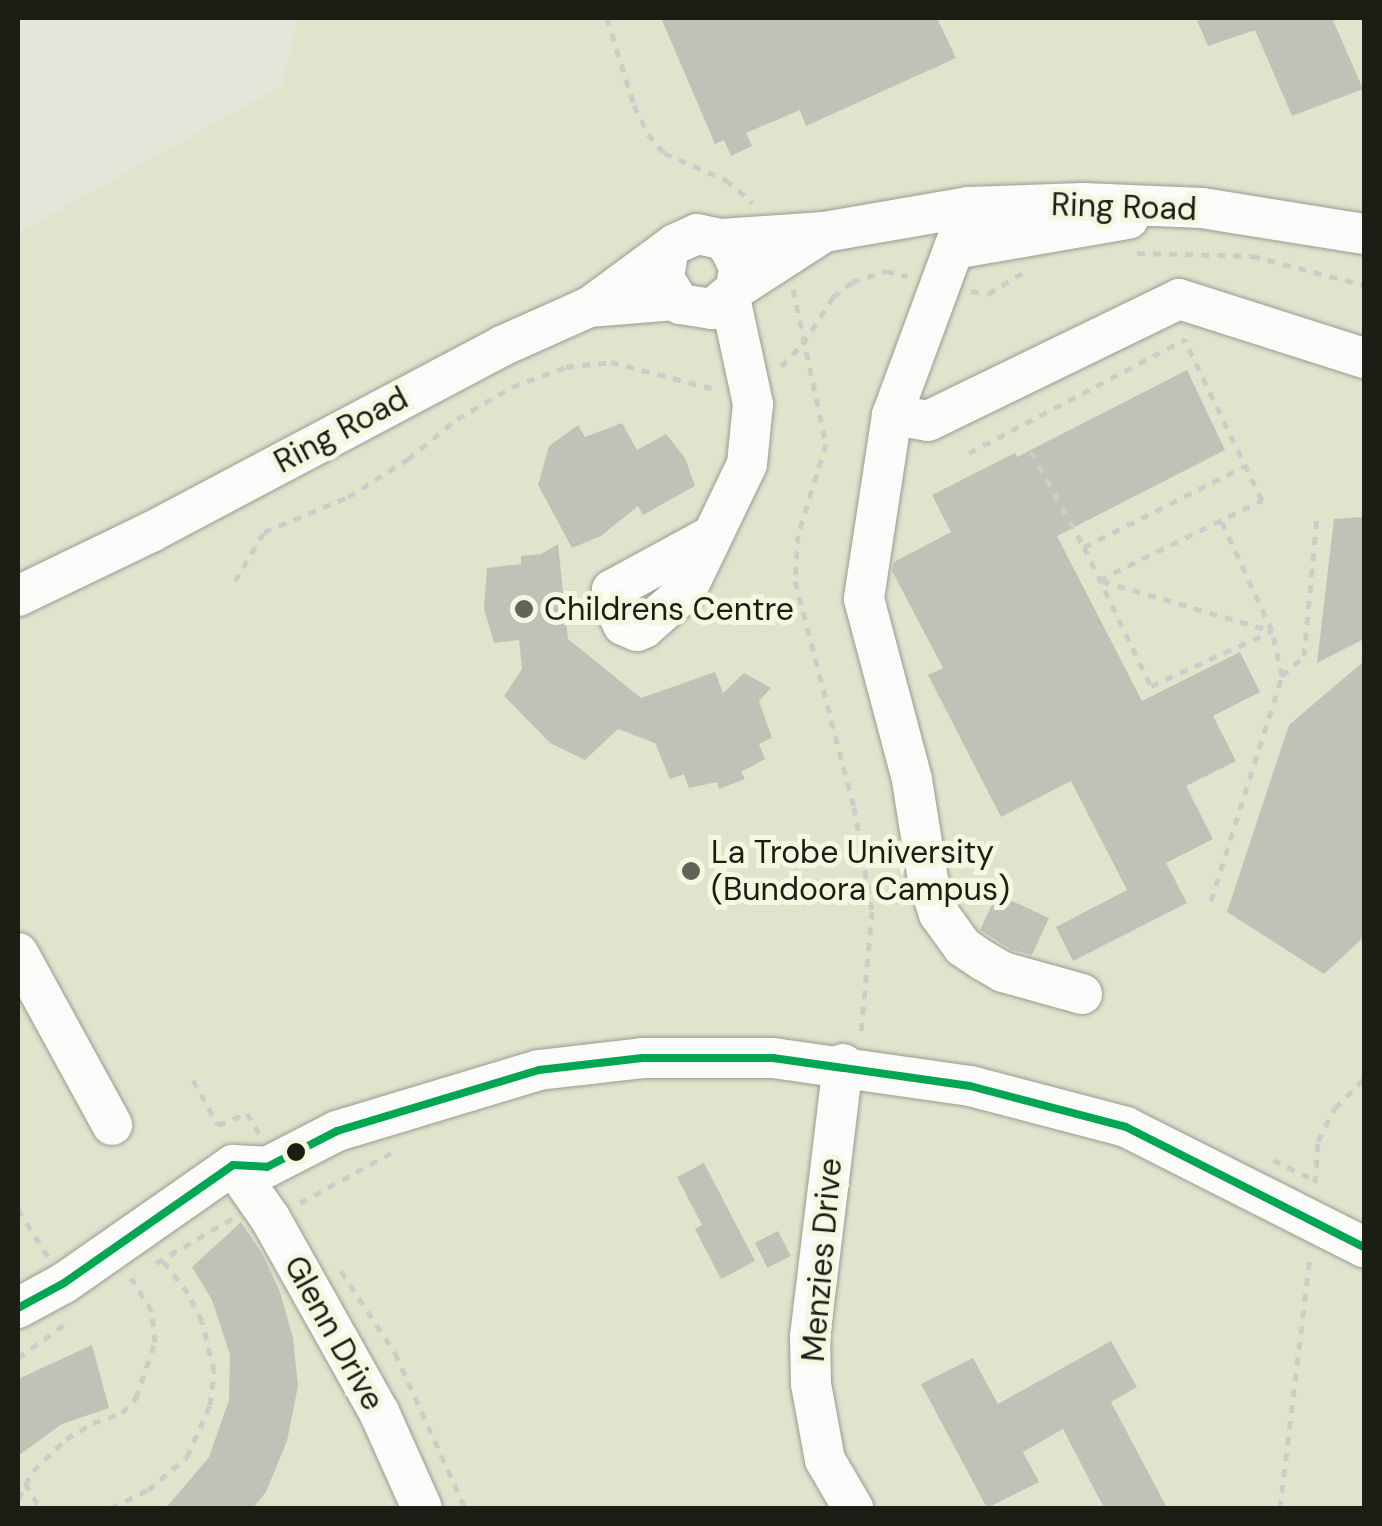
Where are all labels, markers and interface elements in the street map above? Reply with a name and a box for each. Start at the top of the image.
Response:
street label: Ring Road [1050,185,1198,229]
street label: Ring Road [268,379,414,481]
place label: Childrens Centre [544,590,794,628]
marker: Childrens Centre [513,598,535,620]
place label: La Trobe University (Bundoora Campus) [711,834,1010,909]
marker: La Trobe University (Bundoora Campus) [680,860,702,882]
unlabelled marker [286,1142,306,1162]
street label: Menzies Drive [794,1157,850,1363]
street label: Glenn Drive [276,1249,392,1417]

